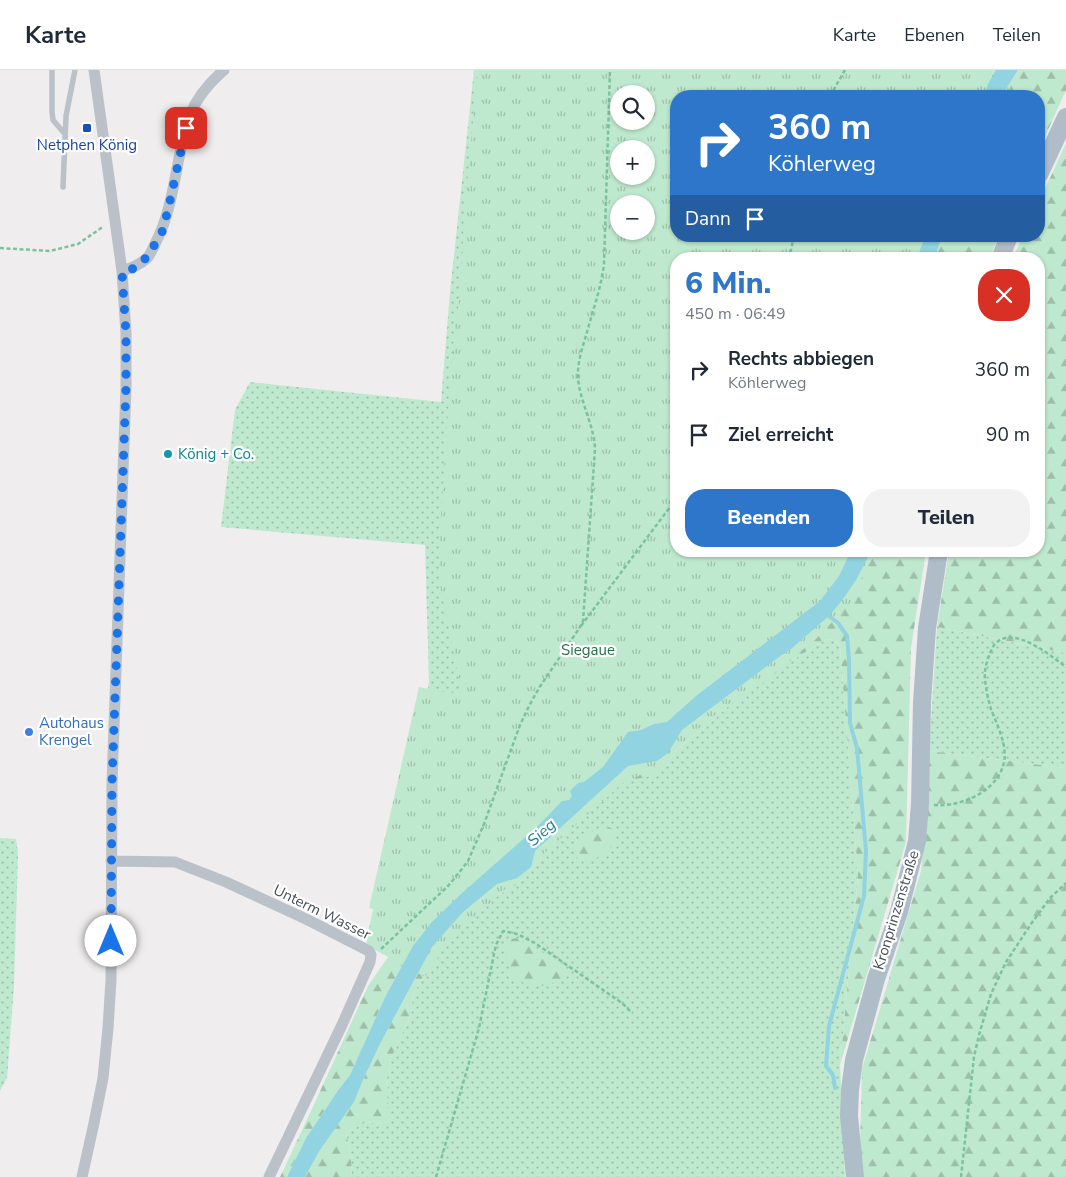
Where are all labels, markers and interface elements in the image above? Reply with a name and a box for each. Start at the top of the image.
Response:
text: Karte [25,19,86,51]
text: Karte [833,23,876,47]
text: Ebenen [904,23,965,47]
text: Teilen [993,23,1041,47]
map controls [610,85,655,240]
button: search [610,85,655,130]
text: 360 m [768,104,871,151]
pin [165,107,207,149]
icon: right [685,110,750,175]
icon: arrive [172,114,200,142]
marker: Netphen König [81,122,93,134]
place label: Netphen König [37,135,137,155]
button: + [610,140,655,185]
text: Köhlerweg [768,149,876,179]
button: − [610,195,655,240]
icon: arrive [741,205,769,233]
text: Dann [685,206,731,232]
text: 6 Min. [685,263,771,304]
button: close [978,269,1030,321]
text: 450 m · 06:49 [685,303,786,325]
text: Rechts abbiegen [728,346,874,372]
icon: right [685,356,713,384]
text: 360 m [975,357,1030,383]
text: Köhlerweg [728,372,806,394]
icon: arrive [685,421,713,449]
text: Ziel erreicht [728,422,833,448]
text: 90 m [986,422,1030,448]
place label: König + Co. [178,444,254,464]
marker: König + Co. [162,448,174,460]
button: Beenden [685,489,853,547]
button: Teilen [863,489,1030,547]
park label: Siegaue [561,640,615,660]
place label: Autohaus Krengel [39,713,104,750]
marker: Autohaus Krengel [23,726,35,738]
water label: Sieg [523,814,561,851]
street label: Kronprinzenstraße [868,848,924,972]
street label: Unterm Wasser [270,880,375,945]
position arrow [84,914,136,966]

